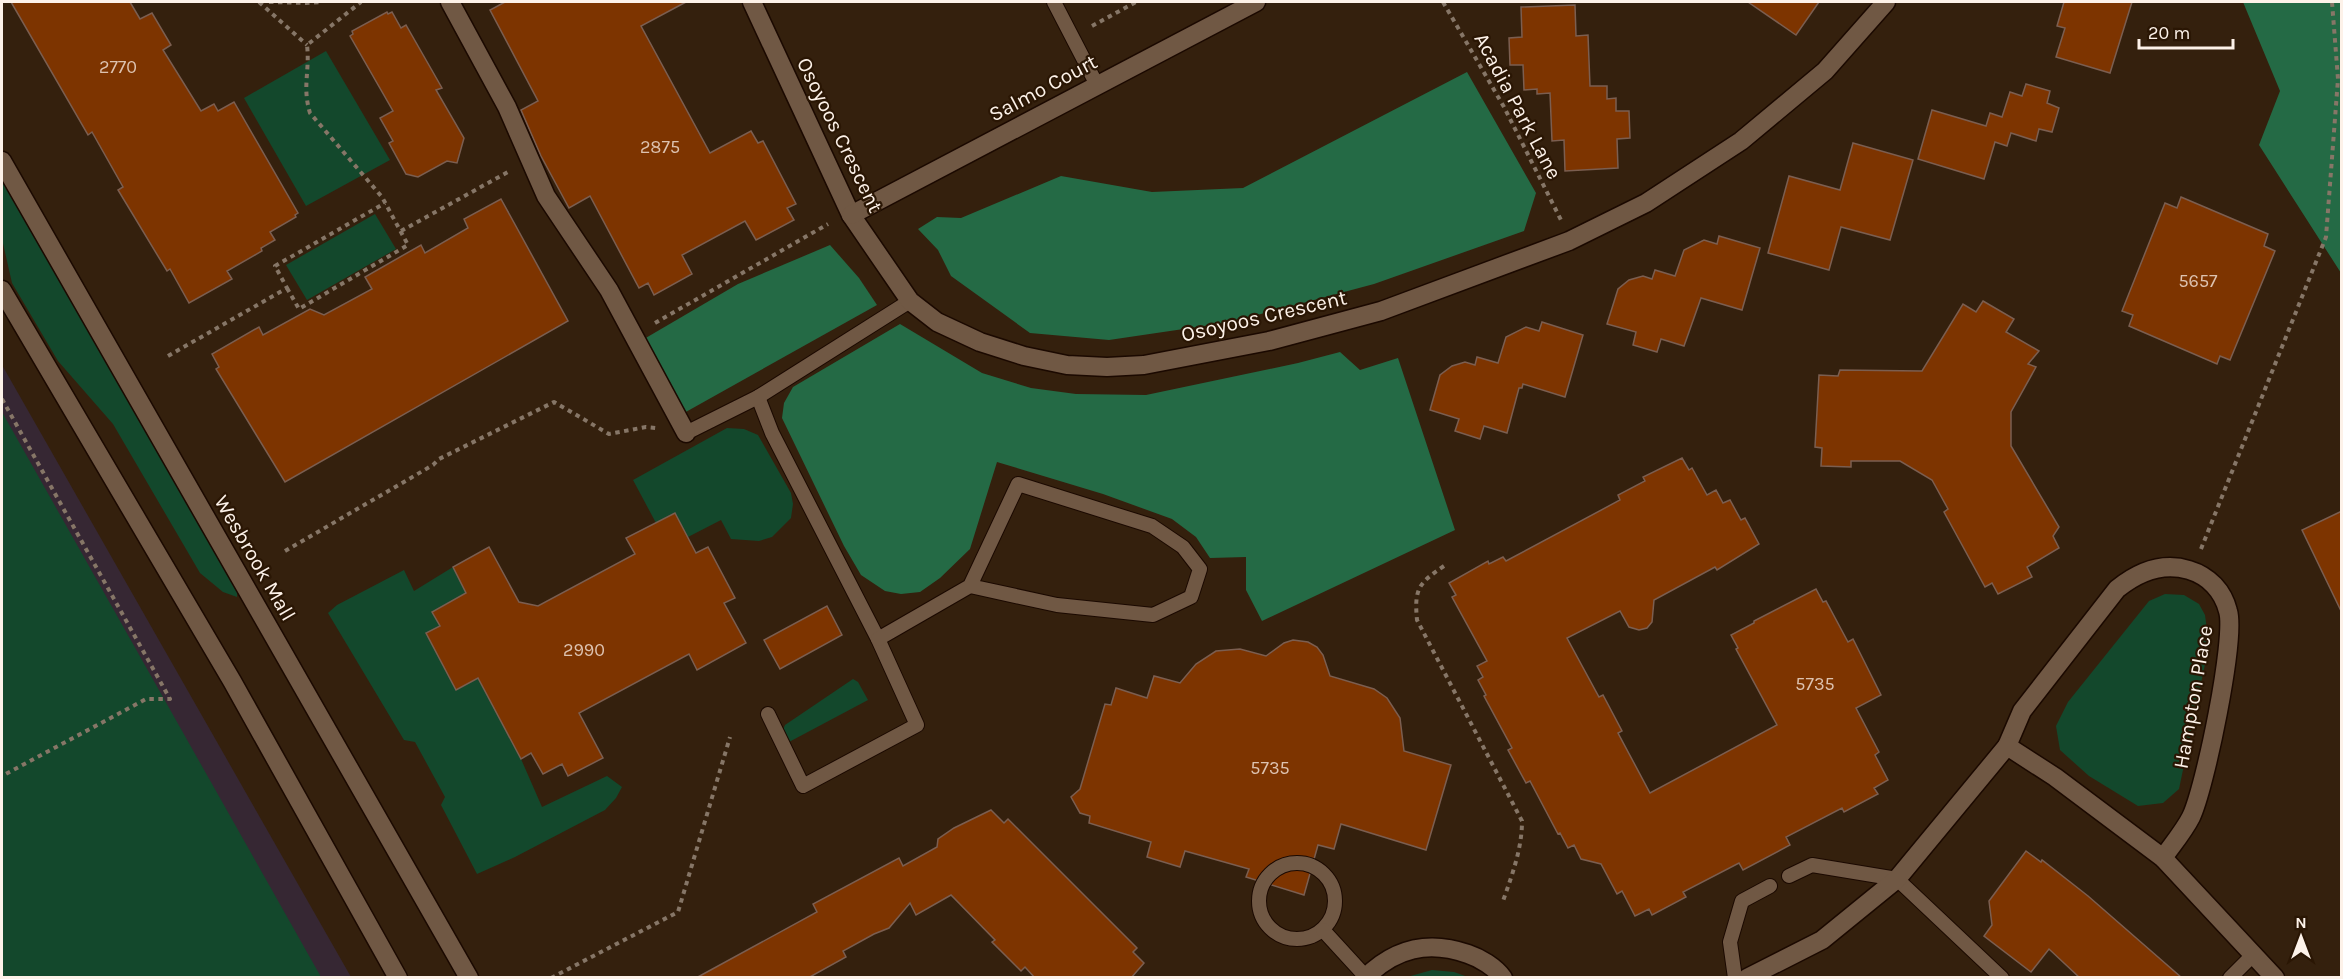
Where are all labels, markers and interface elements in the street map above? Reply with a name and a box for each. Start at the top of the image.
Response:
scale bar [2139,12,2234,50]
text: 20 m [2148,22,2190,44]
street label: Acadia Park Lane [1469,29,1567,183]
street label: Salmo Court [985,49,1101,126]
street label: Osoyoos Crescent [792,54,888,216]
house number: 2770 [99,56,137,78]
house number: 2875 [640,136,680,158]
house number: 5657 [2178,270,2218,292]
street label: Osoyoos Crescent [1179,285,1349,347]
street label: Wesbrook Mall [209,491,301,625]
street label: Hampton Place [2169,623,2217,771]
house number: 2990 [563,639,605,661]
house number: 5735 [1795,673,1835,695]
house number: 5735 [1250,757,1290,779]
north arrow [2271,907,2331,967]
text: N [2295,913,2307,932]

